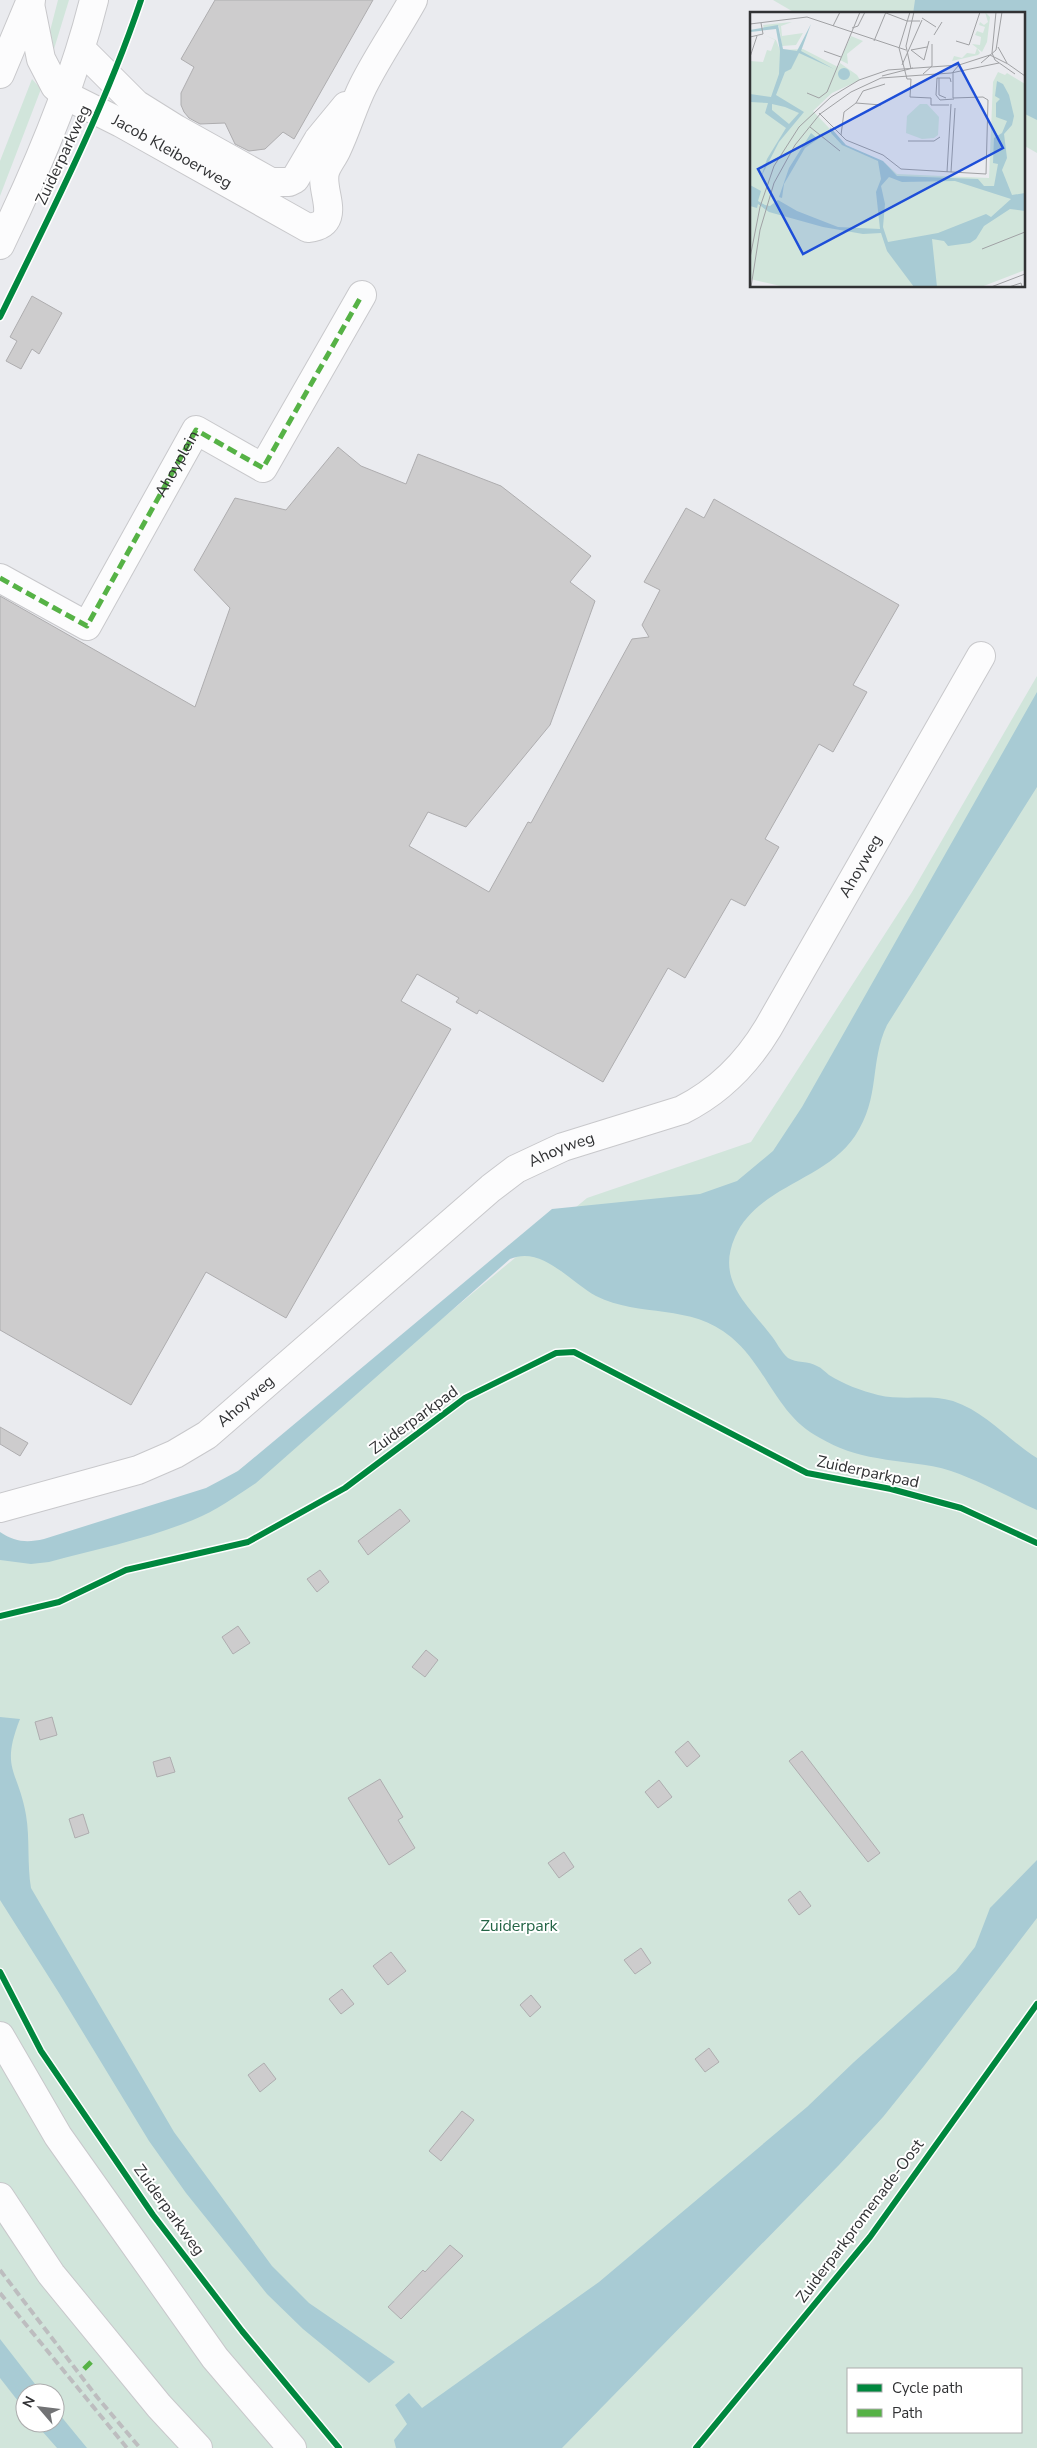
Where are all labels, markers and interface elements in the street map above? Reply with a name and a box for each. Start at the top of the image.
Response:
inset map [750,12,1024,288]
street label: Zuiderparkweg [30,101,96,209]
street label: Jacob Kleiboerweg [107,109,236,194]
street label: Ahoyplein [150,426,205,501]
street label: Ahoyweg [834,831,887,902]
street label: Ahoyweg [525,1127,597,1173]
street label: Ahoyweg [212,1370,279,1432]
street label: Zuiderparkpad [365,1380,463,1460]
street label: Zuiderparkpad [815,1450,921,1494]
park label: Zuiderpark [480,1915,559,1937]
street label: Zuiderparkpromenade-Oost [791,2134,929,2307]
street label: Zuiderparkweg [128,2160,210,2260]
legend [847,2368,1022,2433]
text: Cycle path [892,2378,963,2398]
north arrow [15,2383,65,2433]
text: N [18,2393,40,2411]
text: Path [892,2403,923,2423]

